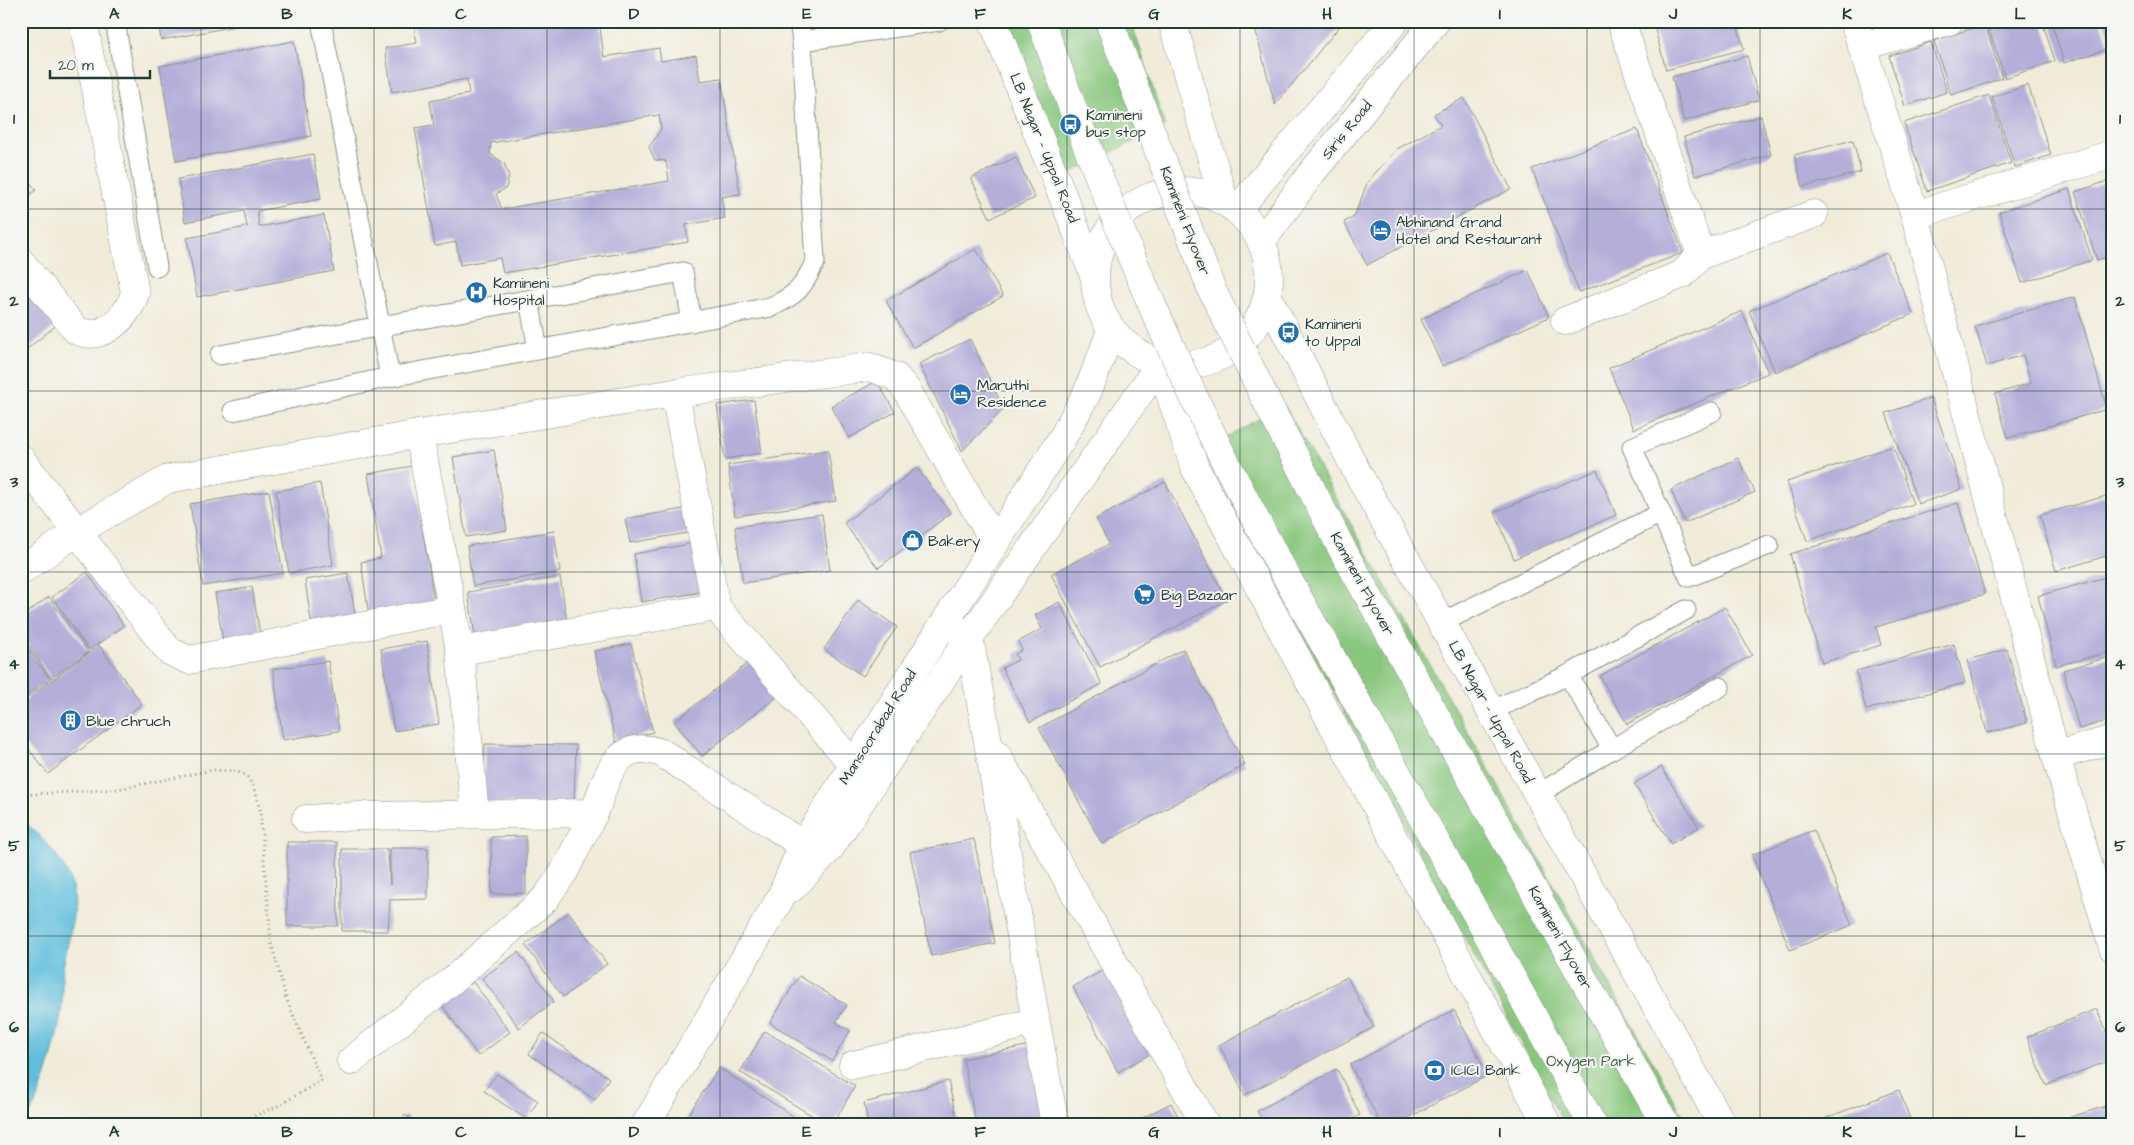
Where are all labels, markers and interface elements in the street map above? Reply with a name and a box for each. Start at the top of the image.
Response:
text: A [109,3,120,25]
text: B [281,3,293,25]
text: C [455,3,467,25]
text: D [629,3,640,25]
text: E [802,3,812,25]
text: F [974,3,986,25]
text: G [1148,3,1160,25]
text: H [1322,3,1332,25]
text: I [1499,3,1501,25]
text: J [1668,3,1678,25]
text: K [1842,3,1852,25]
text: L [2014,3,2026,25]
scale bar [50,48,150,80]
text: 20 m [58,55,94,76]
street label: LB Nagar - Uppal Road [1003,70,1084,227]
street label: Siris Road [1317,96,1378,164]
place label: Kamineni bus stop [1086,105,1146,143]
text: 1 [13,108,16,130]
text: 1 [2119,108,2122,130]
bus stop icon: Kamineni bus stop [1058,112,1082,136]
street label: Kamineni Flyover [1154,163,1216,279]
place label: Abhinand Grand Hotel and Restaurant [1396,212,1542,250]
hotel icon: Abhinand Grand Hotel and Restaurant [1368,219,1392,243]
place label: Kamineni Hospital [493,273,550,311]
hospital icon: Kamineni Hospital [465,280,489,304]
text: 2 [8,290,19,312]
text: 2 [2114,290,2125,312]
place label: Kamineni to Uppal [1305,314,1362,352]
bus stop icon: Kamineni to Uppal [1277,321,1301,345]
place label: Maruthi Residence [977,375,1047,413]
hotel icon: Maruthi Residence [949,382,973,406]
text: 3 [9,471,19,493]
text: 3 [2115,471,2125,493]
street label: Kamineni Flyover [1324,528,1399,640]
shop icon: Bakery [900,529,924,553]
place label: Bakery [928,531,980,553]
supermarket icon: Big Bazaar [1133,583,1157,607]
place label: Big Bazaar [1161,585,1237,607]
street label: LB Nagar - Uppal Road [1442,637,1539,788]
text: 4 [9,653,20,675]
text: 4 [2115,653,2126,675]
street label: Mansoorabad Road [834,665,922,789]
building icon: Blue chruch [58,709,82,733]
place label: Blue chruch [86,711,171,732]
text: 5 [8,835,20,857]
text: 5 [2114,835,2126,857]
street label: Kamineni Flyover [1522,882,1597,994]
text: 6 [9,1016,19,1038]
text: 6 [2115,1016,2125,1038]
park label: Oxygen Park [1546,1051,1636,1073]
bank icon: ICICI Bank [1423,1058,1447,1082]
place label: ICICI Bank [1451,1060,1520,1081]
text: A [109,1121,120,1143]
text: B [281,1121,293,1143]
text: C [455,1121,467,1143]
text: D [629,1121,640,1143]
text: E [802,1121,812,1143]
text: F [974,1121,986,1143]
text: G [1148,1121,1160,1143]
text: H [1322,1121,1332,1143]
text: I [1499,1121,1501,1143]
text: J [1668,1121,1678,1143]
text: K [1842,1121,1852,1143]
text: L [2014,1121,2026,1143]

